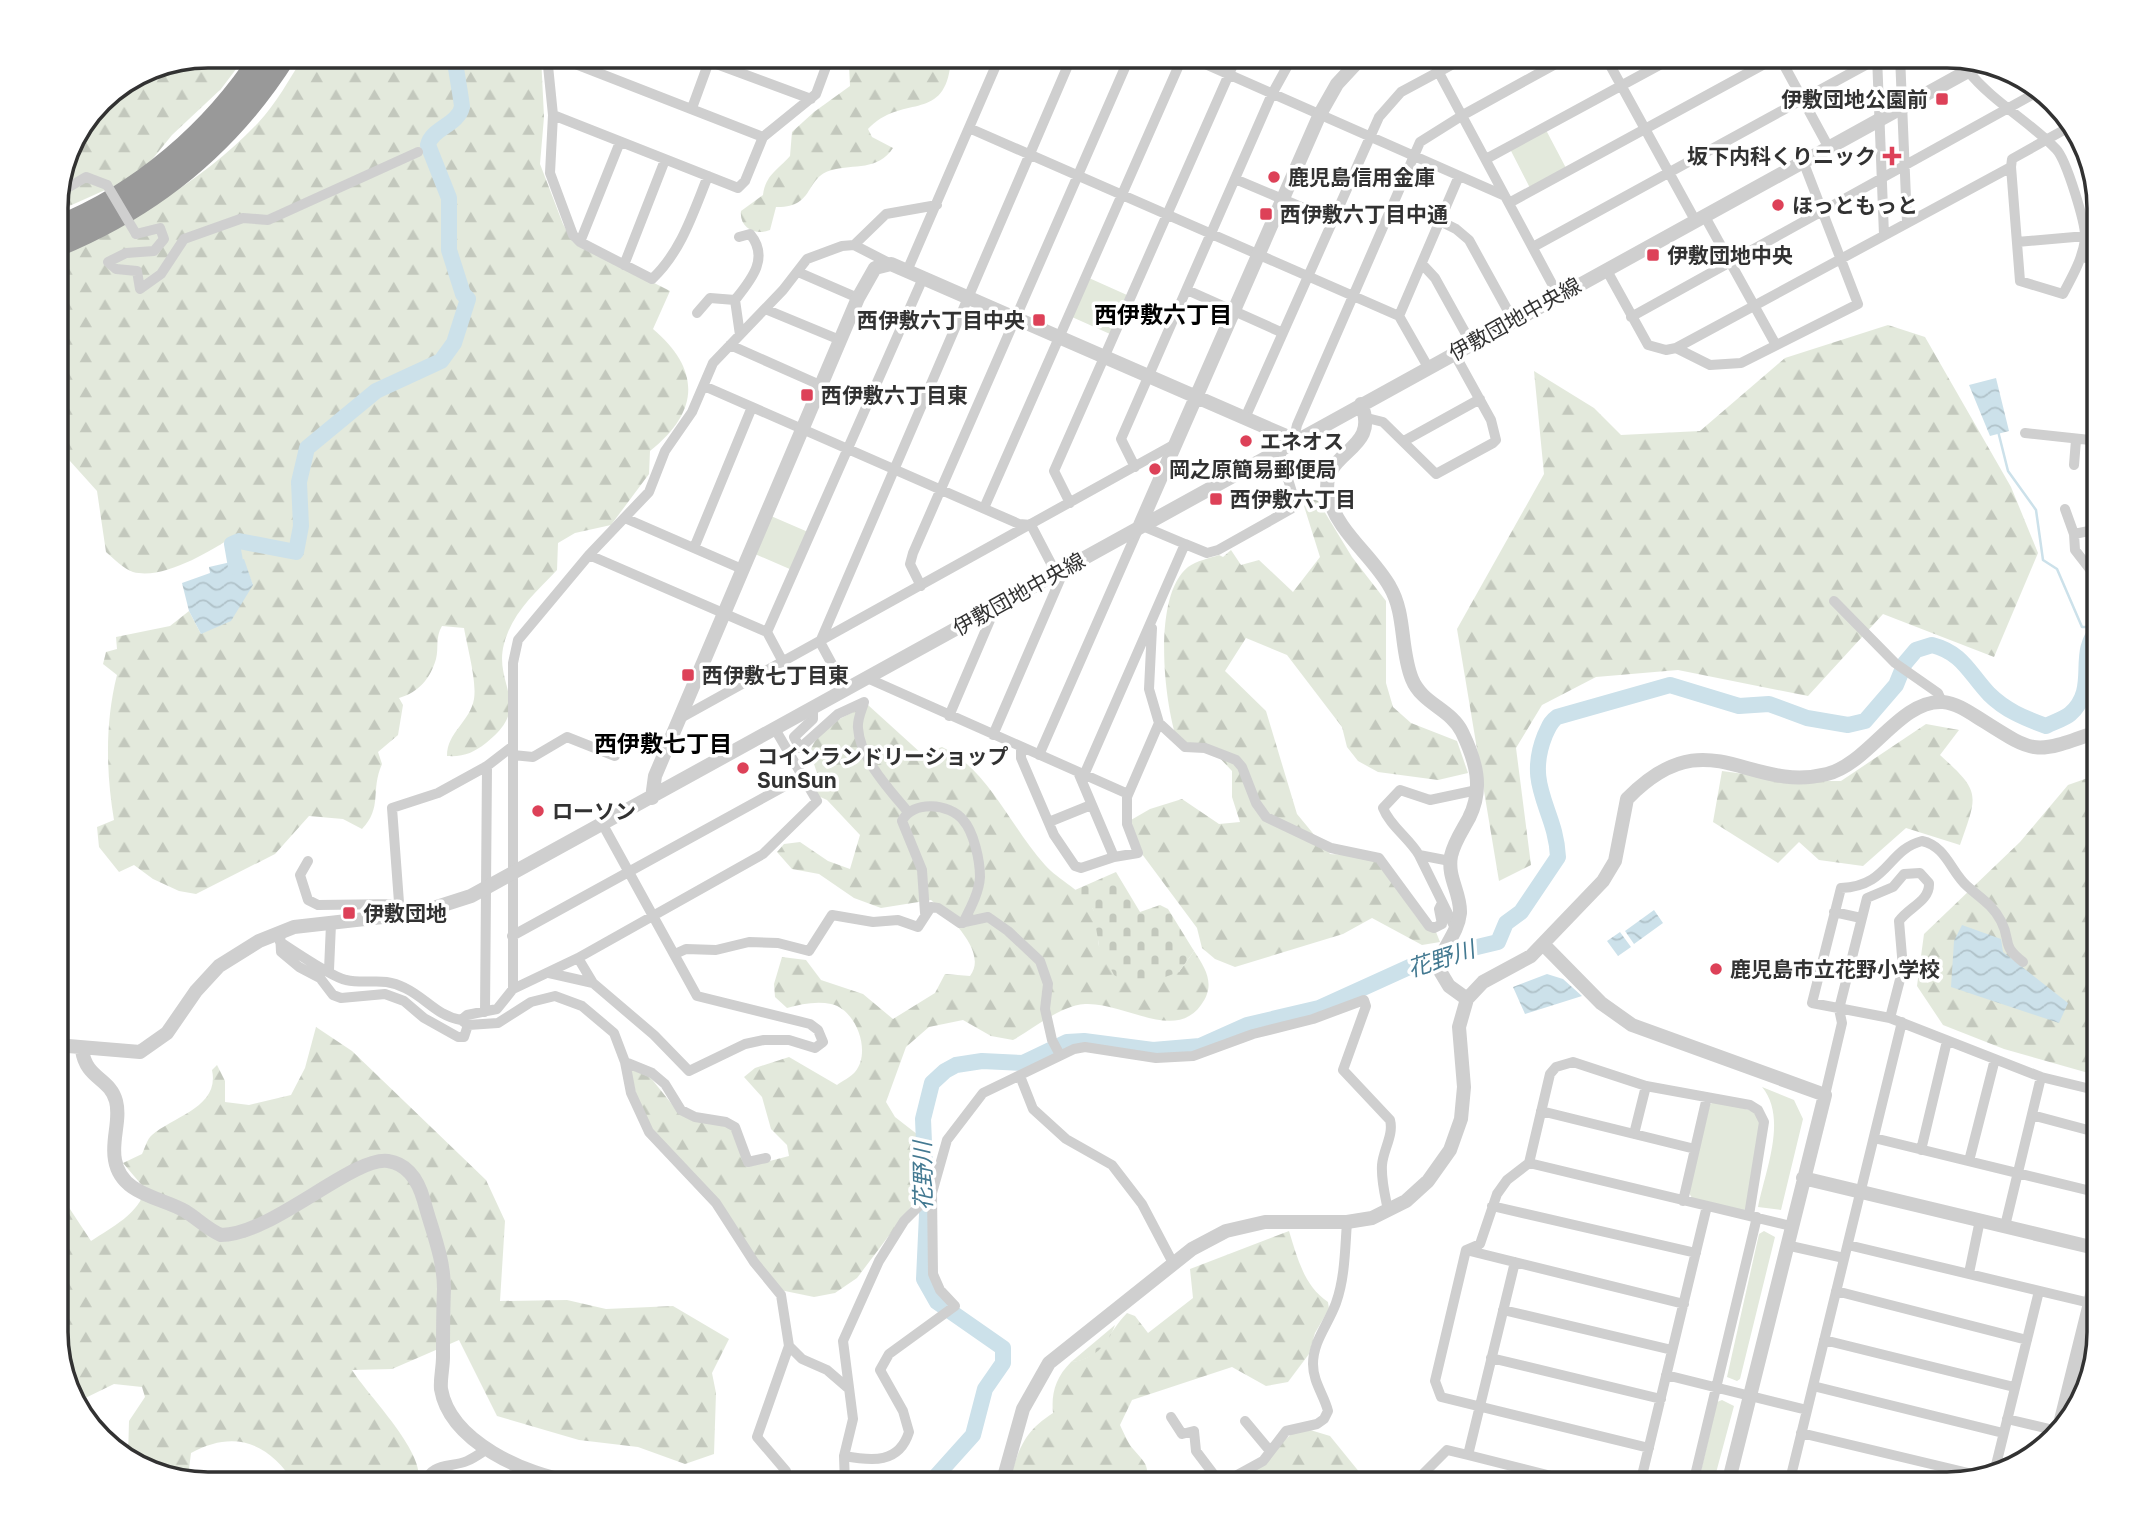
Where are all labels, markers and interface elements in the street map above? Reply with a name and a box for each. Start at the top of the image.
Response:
place label: 伊敷団地公園前 [1781,87,1928,112]
marker: 伊敷団地公園前 [1934,91,1950,107]
place label: 坂下内科くりニック [1687,144,1876,169]
marker: 坂下内科くりニック [1882,146,1902,166]
place label: 鹿児島信用金庫 [1288,165,1435,190]
marker: 鹿児島信用金庫 [1266,169,1282,185]
place label: ほっともっと [1792,193,1918,218]
marker: ほっともっと [1770,197,1786,213]
place label: 西伊敷六丁目中通 [1280,202,1448,227]
marker: 西伊敷六丁目中通 [1258,206,1274,222]
place label: 伊敷団地中央 [1667,243,1793,268]
marker: 伊敷団地中央 [1645,247,1661,263]
street label: 伊敷団地中央線 [1445,272,1585,366]
district label: 西伊敷六丁目 [1094,301,1232,329]
place label: 西伊敷六丁目中央 [857,308,1025,333]
marker: 西伊敷六丁目中央 [1031,312,1047,328]
place label: 西伊敷六丁目東 [821,383,968,408]
marker: 西伊敷六丁目東 [799,387,815,403]
place label: エネオス [1260,429,1344,454]
marker: エネオス [1238,433,1254,449]
place label: 岡之原簡易郵便局 [1169,457,1337,482]
marker: 岡之原簡易郵便局 [1147,461,1163,477]
place label: 西伊敷六丁目 [1230,487,1356,512]
marker: 西伊敷六丁目 [1208,491,1224,507]
street label: 伊敷団地中央線 [949,547,1089,641]
place label: 西伊敷七丁目東 [702,663,849,688]
marker: 西伊敷七丁目東 [680,667,696,683]
district label: 西伊敷七丁目 [594,730,732,758]
place label: コインランドリーショップ SunSun [757,744,1009,793]
marker: コインランドリーショップ SunSun [735,760,751,776]
place label: ローソン [552,799,636,824]
marker: ローソン [530,803,546,819]
place label: 伊敷団地 [363,901,447,926]
marker: 伊敷団地 [341,905,357,921]
water label: 花野川 [1404,934,1481,983]
place label: 鹿児島市立花野小学校 [1730,957,1940,982]
marker: 鹿児島市立花野小学校 [1708,961,1724,977]
water label: 花野川 [908,1138,938,1211]

